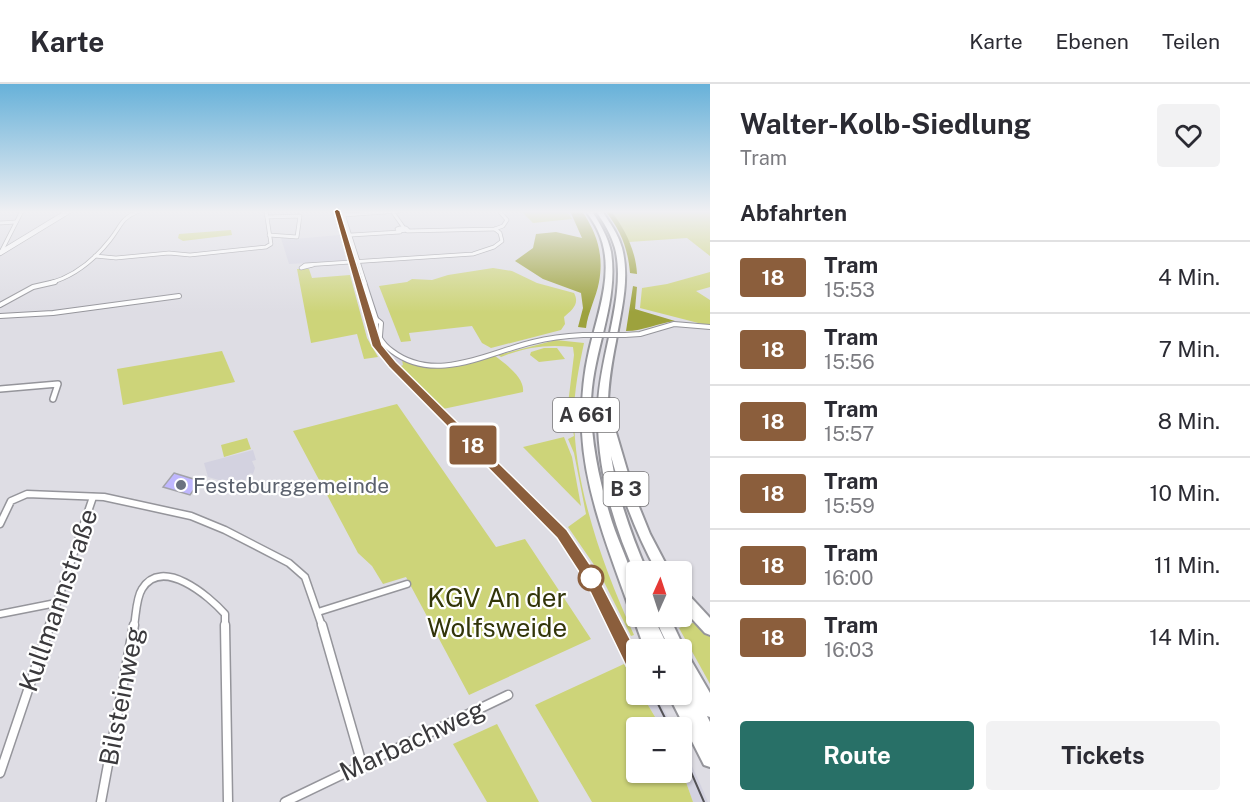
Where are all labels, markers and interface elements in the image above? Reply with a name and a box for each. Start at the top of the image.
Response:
text: Karte [30,25,104,58]
text: Karte [969,29,1023,54]
text: Ebenen [1056,29,1129,54]
text: Teilen [1162,29,1220,54]
button: heart [1157,104,1220,167]
text: Walter-Kolb-Siedlung [740,107,1031,140]
text: Tram [740,146,787,170]
text: Abfahrten [740,200,847,226]
text: Tram [824,252,878,278]
text: 4 Min. [1158,264,1220,290]
text: 18 [761,265,785,290]
text: 15:53 [824,278,875,302]
text: Tram [824,324,878,350]
text: 7 Min. [1159,336,1220,362]
text: 18 [761,337,785,362]
text: 15:56 [824,350,875,374]
text: Tram [824,396,878,422]
road number: A 661 [553,398,619,432]
text: 8 Min. [1158,408,1220,434]
text: 18 [761,409,785,434]
text: 15:57 [824,422,874,446]
line badge: 18 [446,426,500,464]
text: 18 [461,433,485,458]
text: Tram [824,468,878,494]
road number: B 3 [604,472,648,506]
place label: Festeburggemeinde [193,473,389,498]
marker: Festeburggemeinde [174,478,188,492]
text: 10 Min. [1150,480,1220,506]
text: 18 [761,481,785,506]
text: 15:59 [824,494,875,518]
street label: Kullmannstraße [12,505,104,695]
text: Tram [824,540,878,566]
text: 11 Min. [1154,552,1220,578]
text: 18 [761,553,785,578]
north arrow [626,561,692,627]
map controls [626,561,692,783]
unlabelled marker [578,565,604,591]
text: 16:00 [824,566,873,590]
park label: KGV An der Wolfsweide [427,582,567,643]
text: Tram [824,612,878,638]
street label: Bilsteinweg [92,624,150,768]
text: 14 Min. [1149,624,1220,650]
text: 18 [761,625,785,650]
text: 16:03 [824,638,874,662]
button: + [626,639,692,705]
street label: Marbachweg [335,693,489,787]
button: − [626,717,692,783]
button: Route [740,721,974,790]
button: Tickets [986,721,1220,790]

